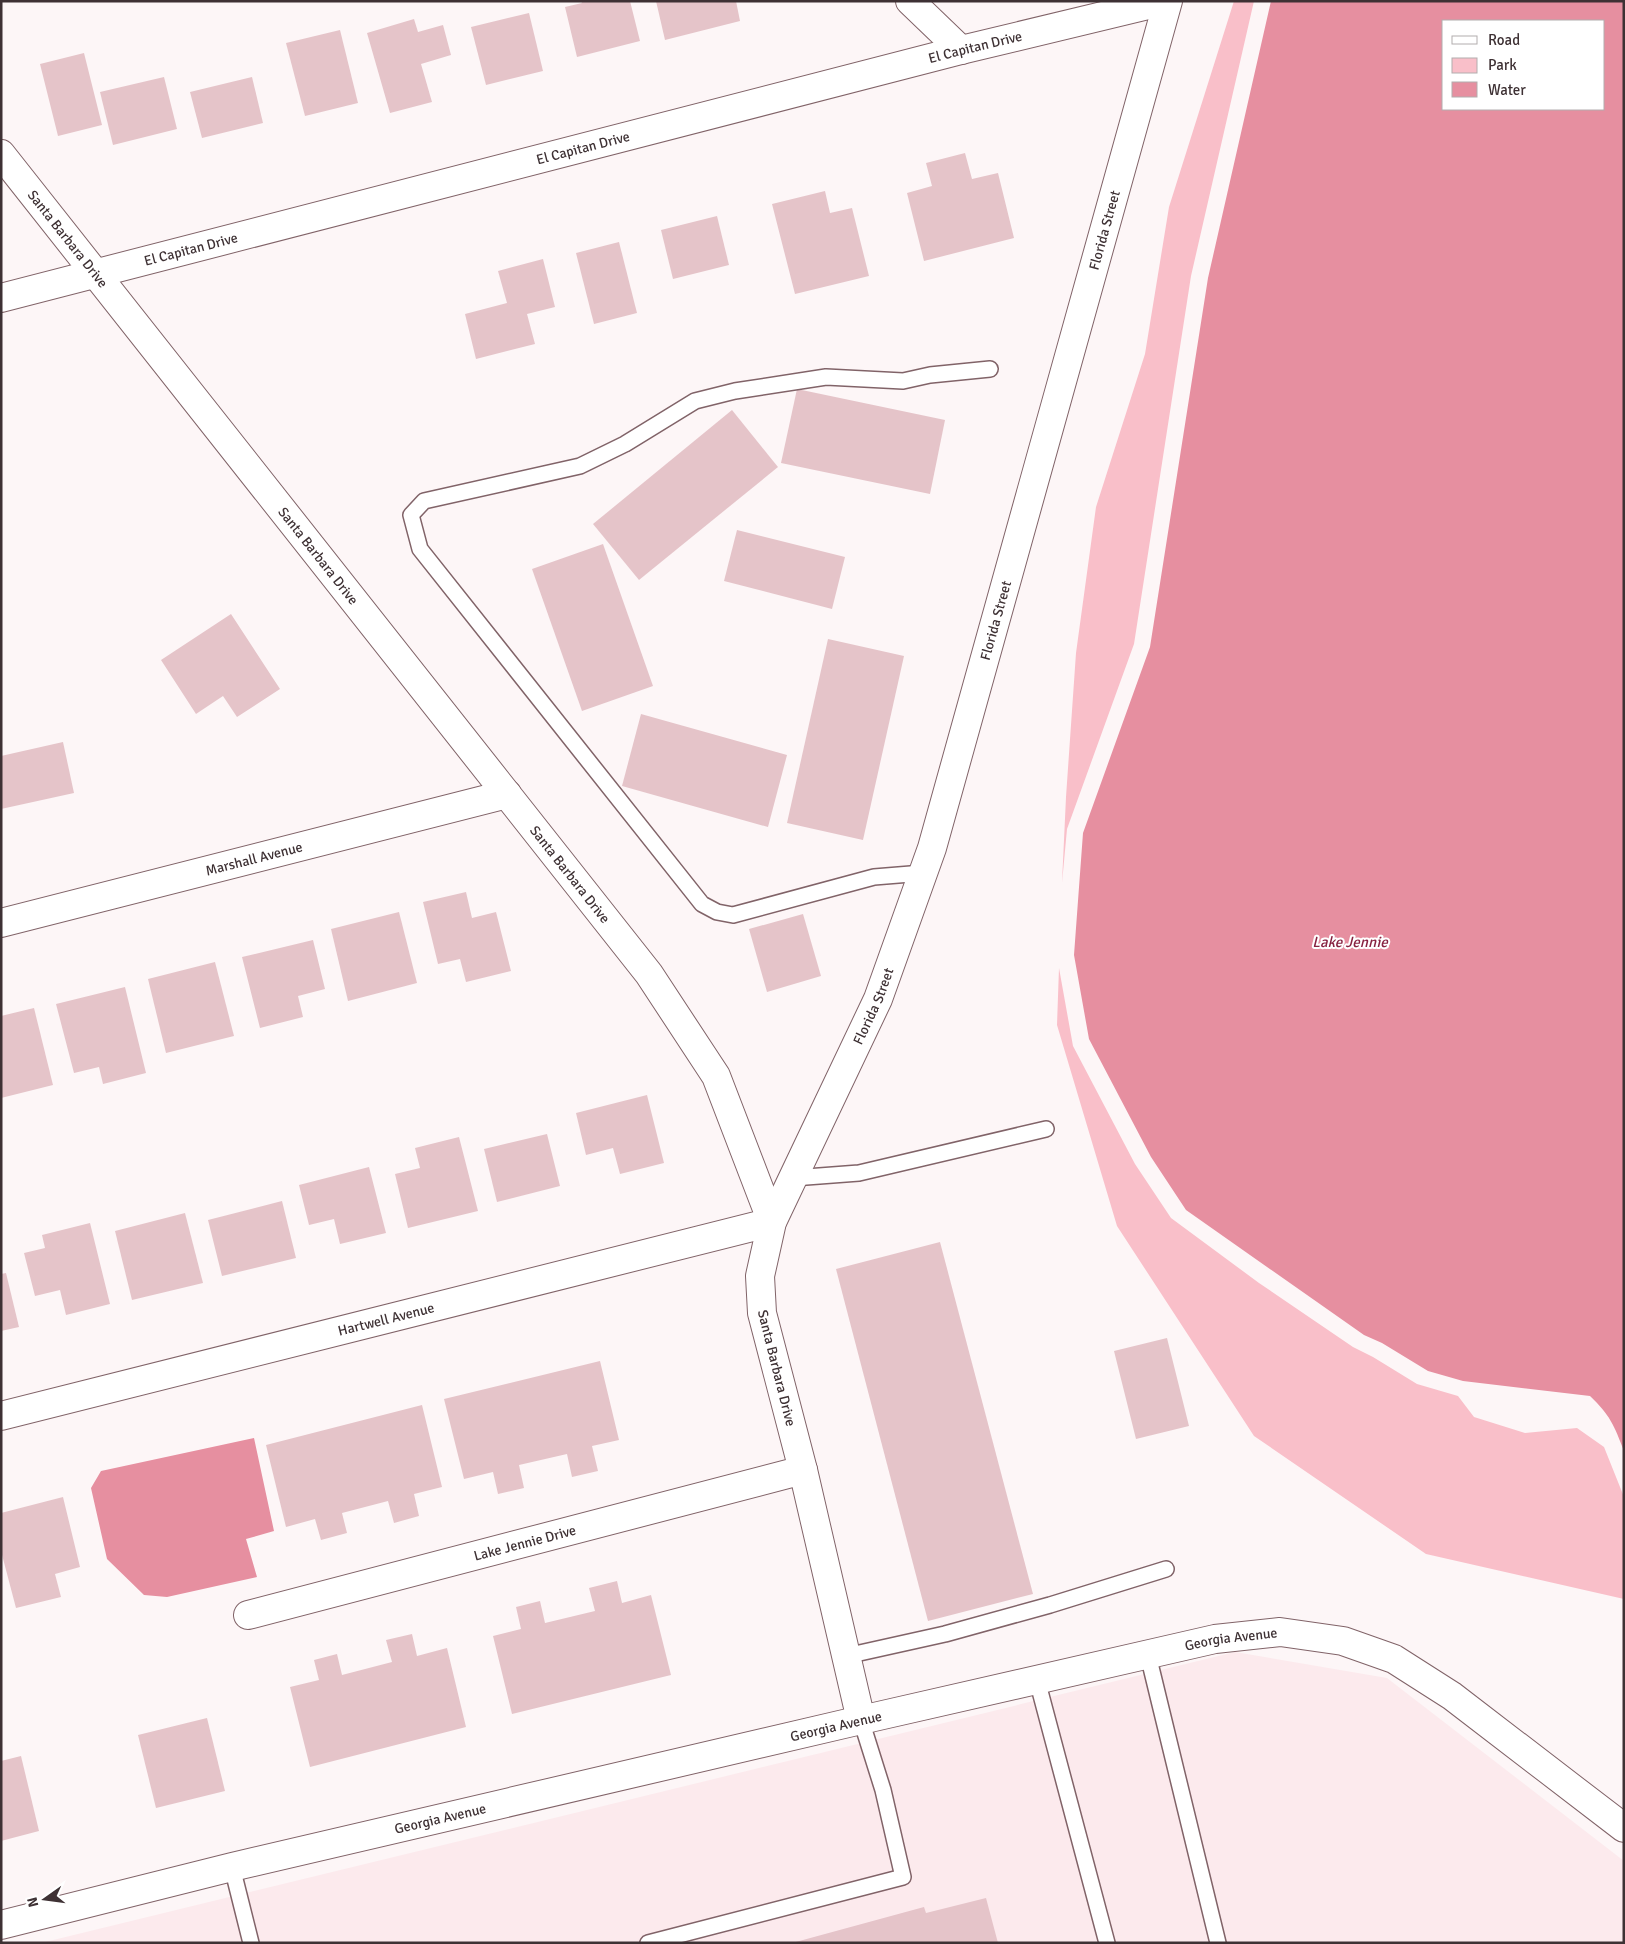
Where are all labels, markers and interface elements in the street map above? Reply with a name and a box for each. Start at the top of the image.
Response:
legend [1442,20,1605,110]
street label: El Capitan Drive [927,28,1024,67]
text: Road [1488,31,1520,49]
text: Park [1488,56,1517,74]
text: Water [1488,81,1526,99]
street label: El Capitan Drive [534,128,632,168]
street label: Santa Barbara Drive [24,187,111,291]
street label: Florida Street [1085,189,1124,272]
street label: El Capitan Drive [142,229,239,270]
street label: Santa Barbara Drive [274,504,362,608]
street label: Florida Street [977,579,1015,662]
street label: Santa Barbara Drive [526,822,614,927]
street label: Marshall Avenue [204,838,304,880]
water label: Lake Jennie [1312,933,1389,951]
street label: Florida Street [850,965,898,1047]
street label: Hartwell Avenue [336,1299,436,1340]
street label: Santa Barbara Drive [754,1308,799,1428]
street label: Lake Jennie Drive [472,1522,578,1565]
street label: Georgia Avenue [1183,1624,1278,1655]
street label: Georgia Avenue [789,1708,884,1745]
street label: Georgia Avenue [393,1800,488,1838]
north arrow [20,1874,70,1924]
text: N [23,1895,42,1909]

